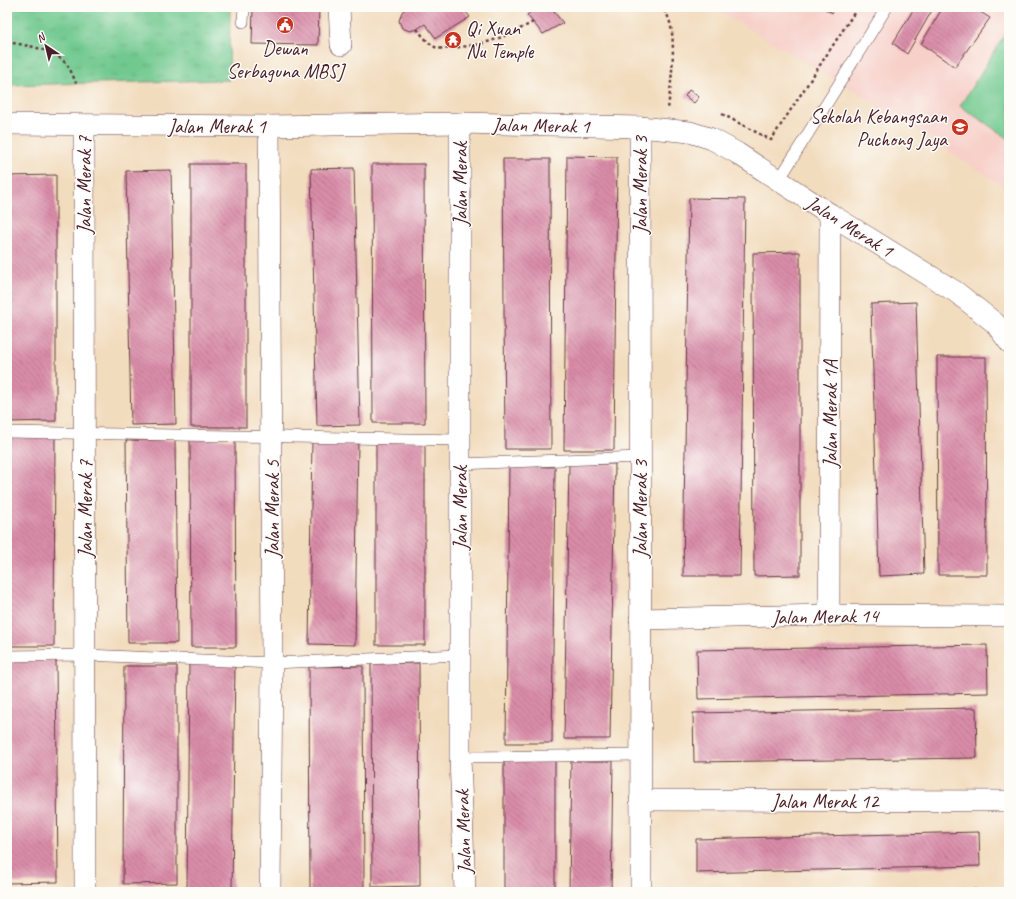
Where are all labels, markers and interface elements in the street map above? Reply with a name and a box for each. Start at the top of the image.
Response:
public building icon: Dewan Serbaguna MBSJ [275,15,295,35]
place label: Qi Xuan Nu Temple [466,16,535,64]
north arrow [26,26,66,66]
text: N [33,29,49,45]
temple icon: Qi Xuan Nu Temple [443,30,463,50]
place label: Dewan Serbaguna MBSJ [227,36,346,84]
place label: Sekolah Kebangsaan Puchong Jaya [810,104,948,152]
street label: Jalan Merak 1 [491,112,591,139]
street label: Jalan Merak 1 [167,114,267,139]
school or university icon: Sekolah Kebangsaan Puchong Jaya [950,117,970,137]
street label: Jalan Merak 3 [628,134,653,235]
street label: Jalan Merak 7 [72,135,97,235]
street label: Jalan Merak [448,140,473,227]
street label: Jalan Merak 1 [801,189,899,263]
street label: Jalan Merak 1A [818,359,843,469]
street label: Jalan Merak 3 [628,458,653,559]
street label: Jalan Merak 7 [73,459,98,559]
street label: Jalan Merak 5 [260,459,285,559]
street label: Jalan Merak [448,464,473,551]
street label: Jalan Merak 14 [770,603,881,630]
street label: Jalan Merak [449,788,477,875]
street label: Jalan Merak 12 [771,789,880,814]

